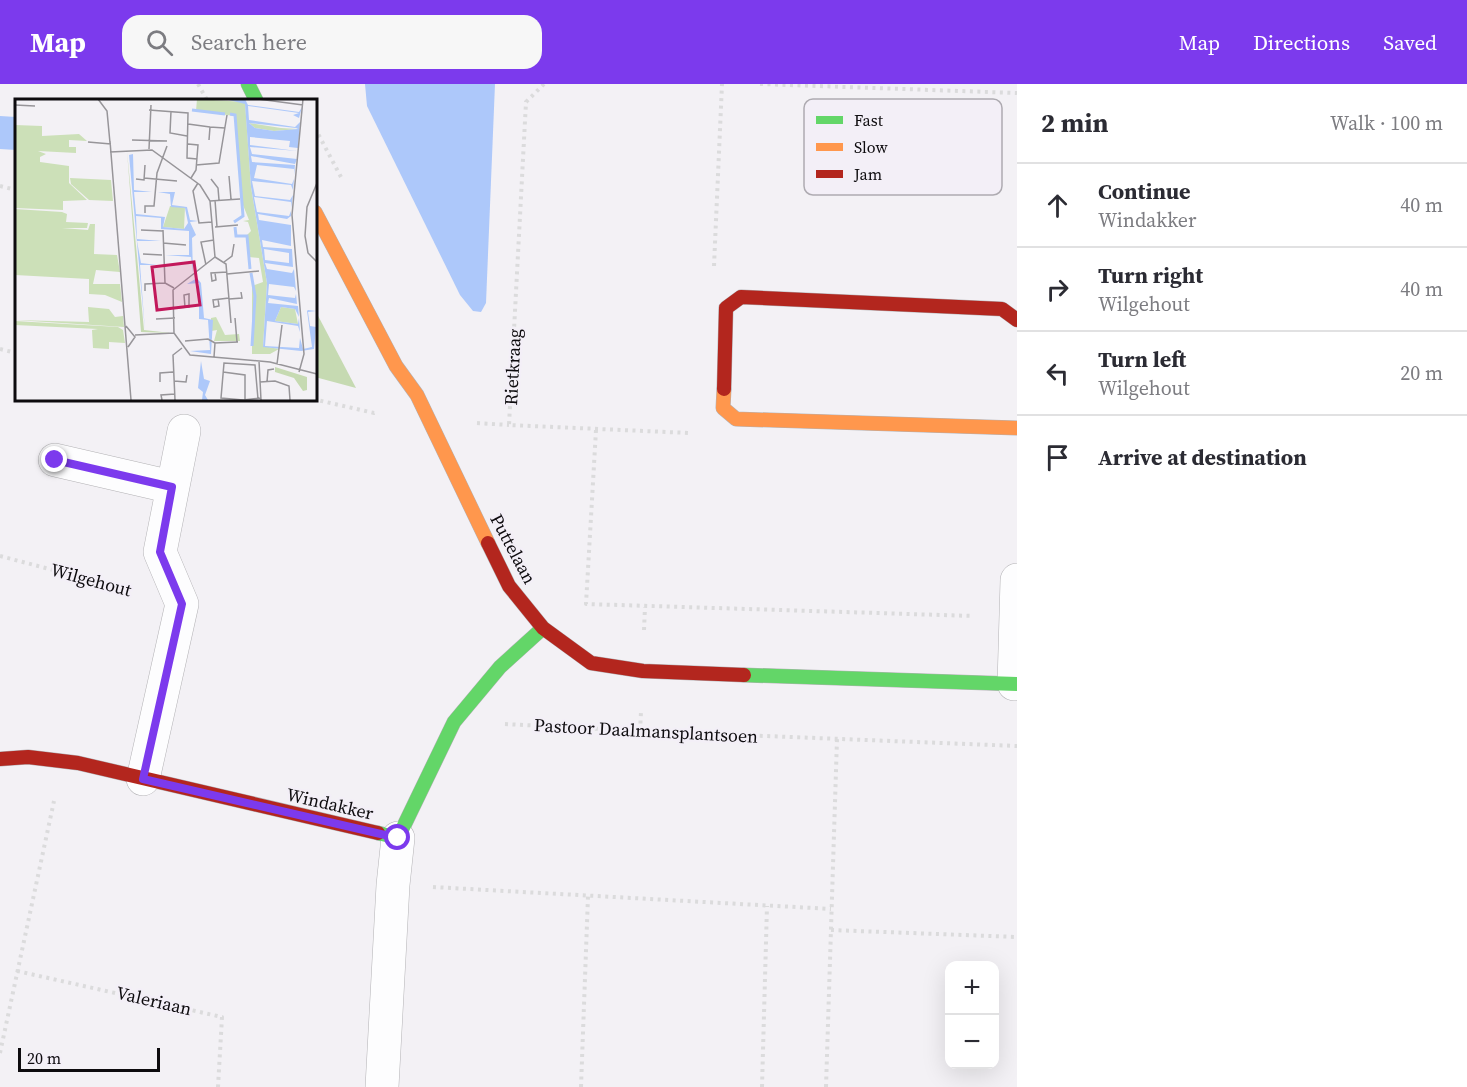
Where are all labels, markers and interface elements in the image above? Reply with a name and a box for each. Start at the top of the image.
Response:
search box [122,15,542,69]
text: Map [30,23,86,61]
icon: search [143,26,176,59]
text: Search here [191,27,307,57]
text: Map [1179,28,1220,57]
text: Directions [1253,28,1350,57]
text: Saved [1383,28,1437,57]
inset map [15,99,316,400]
legend [804,99,1002,195]
text: 2 min [1041,105,1108,141]
text: Fast [854,109,884,131]
text: Walk · 100 m [1330,109,1443,137]
text: Slow [854,136,889,158]
text: Jam [853,163,882,185]
text: Continue [1098,176,1191,206]
icon: ahead [1041,189,1074,222]
text: 40 m [1400,191,1443,219]
text: Windakker [1098,206,1196,234]
text: Turn right [1098,260,1203,290]
icon: right [1041,273,1074,306]
text: 40 m [1400,275,1443,303]
text: Wilgehout [1098,290,1190,318]
street label: Rietkraag [498,328,527,406]
text: Turn left [1098,344,1186,374]
icon: left [1041,357,1074,390]
text: 20 m [1400,359,1443,387]
text: Wilgehout [1098,374,1190,402]
icon: arrive [1041,441,1074,474]
text: Arrive at destination [1098,442,1307,472]
route end [41,446,67,472]
street label: Puttelaan [484,509,542,588]
street label: Wilgehout [48,557,134,602]
street label: Pastoor Daalmansplantsoen [533,712,759,749]
street label: Windakker [284,781,376,826]
route start [384,824,410,850]
map controls [945,961,999,1069]
button: + [945,961,999,1015]
street label: Valeriaan [114,980,194,1021]
button: − [945,1015,999,1069]
scale bar [18,1045,160,1072]
text: 20 m [27,1047,61,1069]

